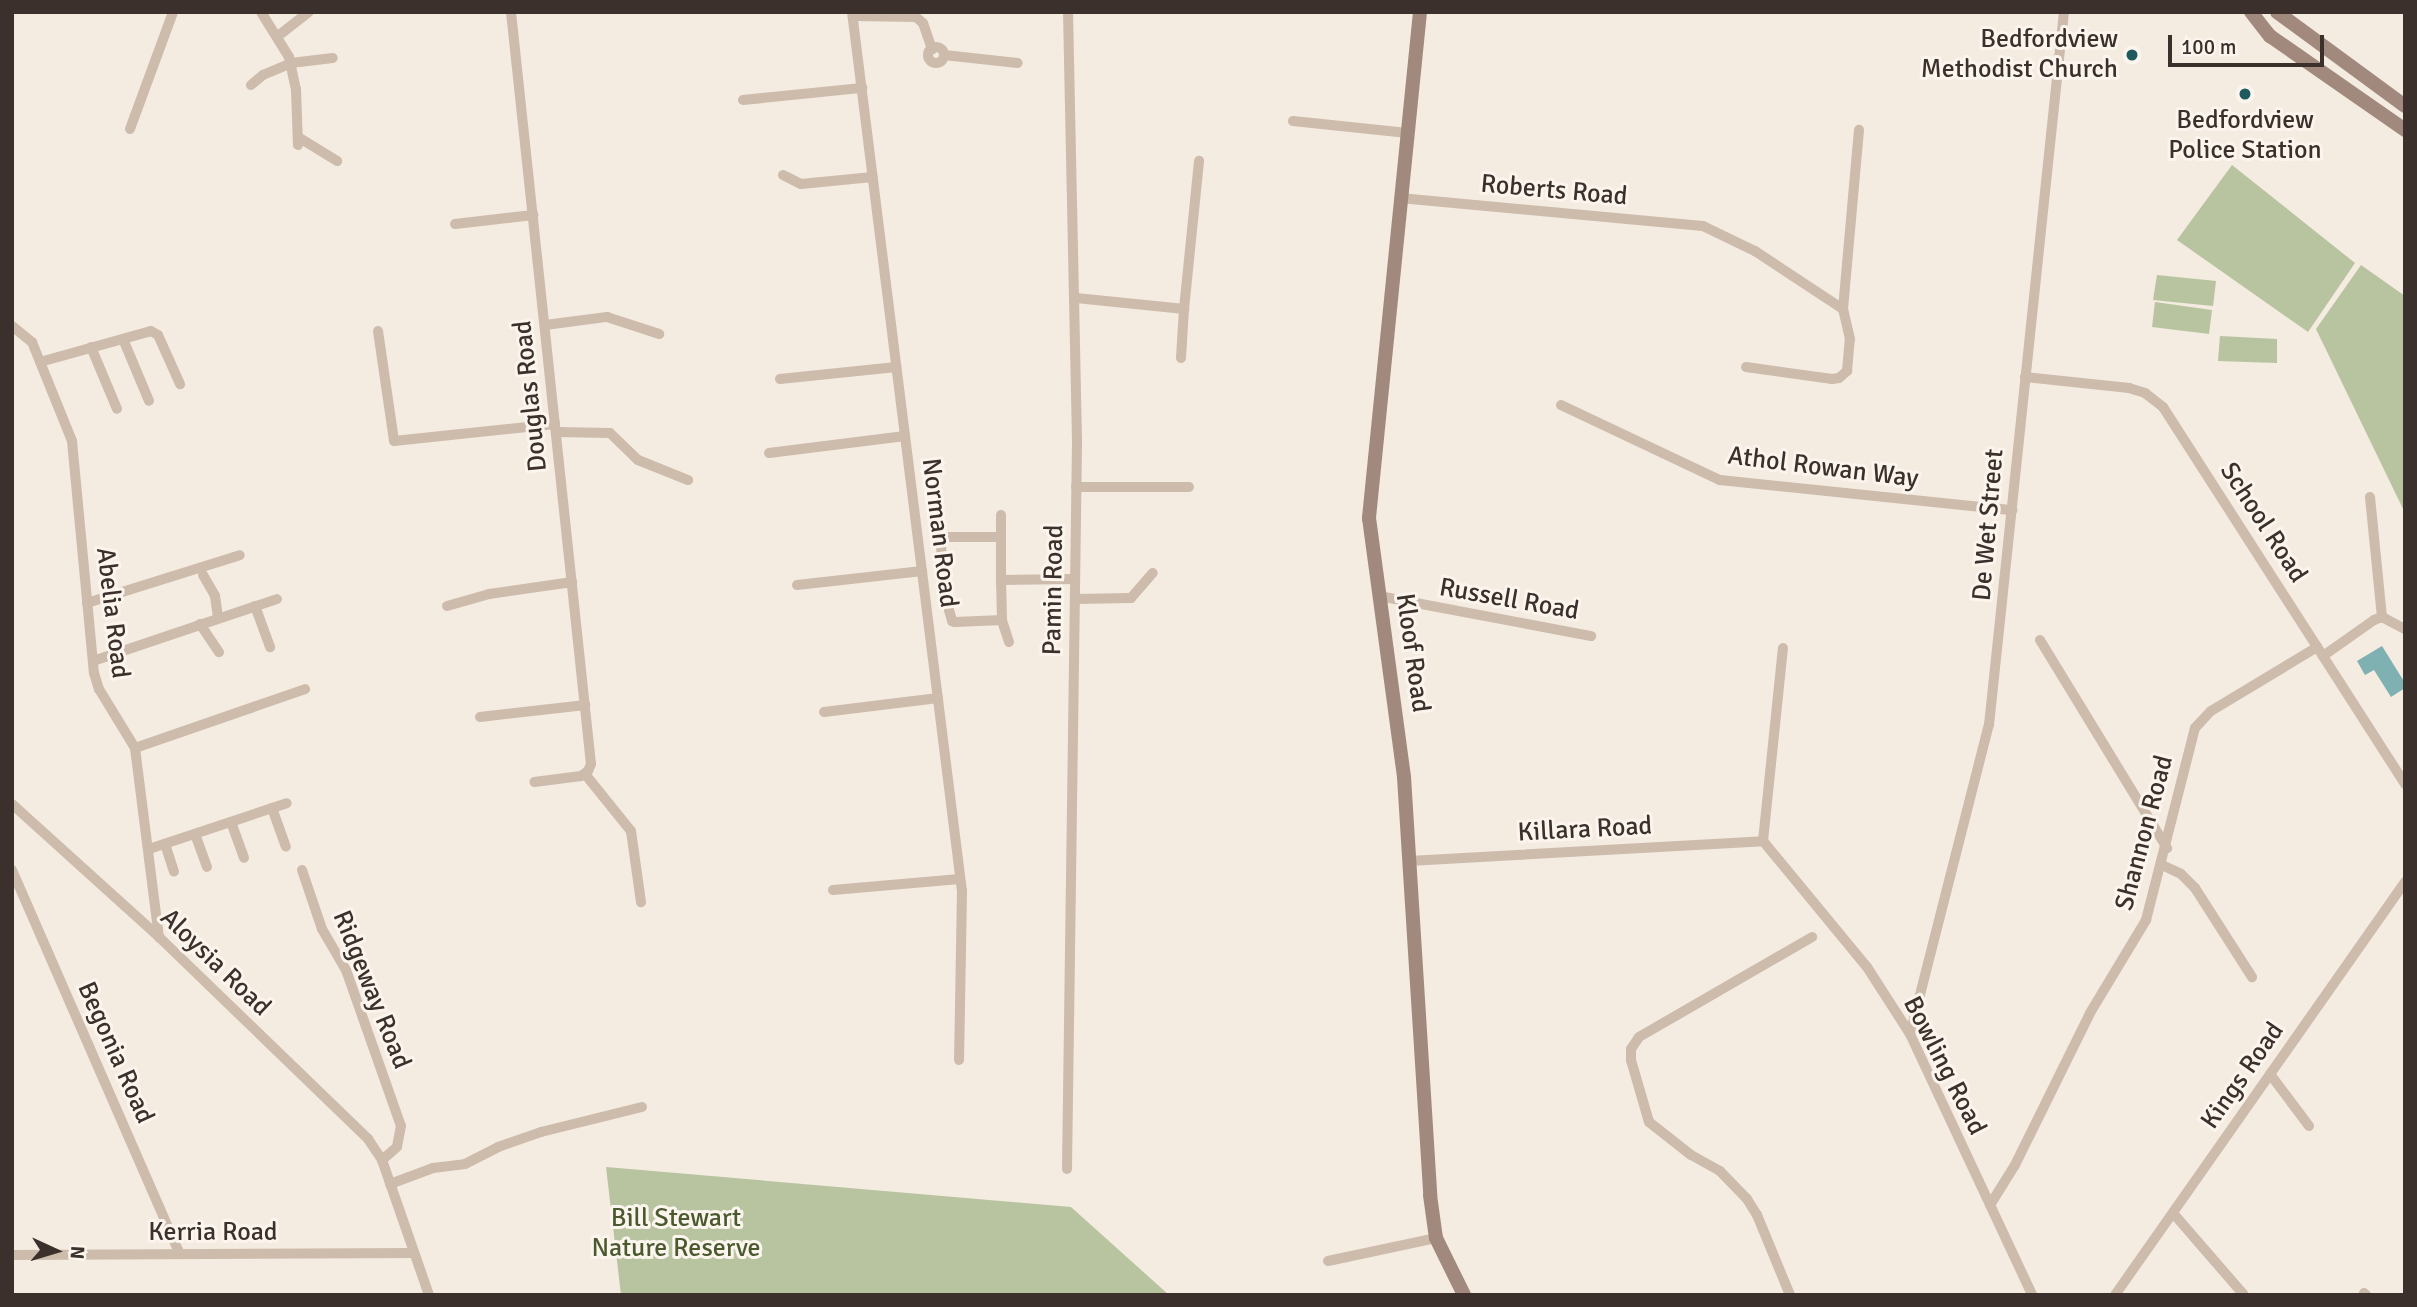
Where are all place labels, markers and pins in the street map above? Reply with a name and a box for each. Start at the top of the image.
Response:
place label: Bedfordview Methodist Church [1921,24,2118,86]
marker: Bedfordview Methodist Church [2124,47,2140,63]
marker: Bedfordview Police Station [2237,86,2253,102]
place label: Bedfordview Police Station [2168,105,2322,166]

